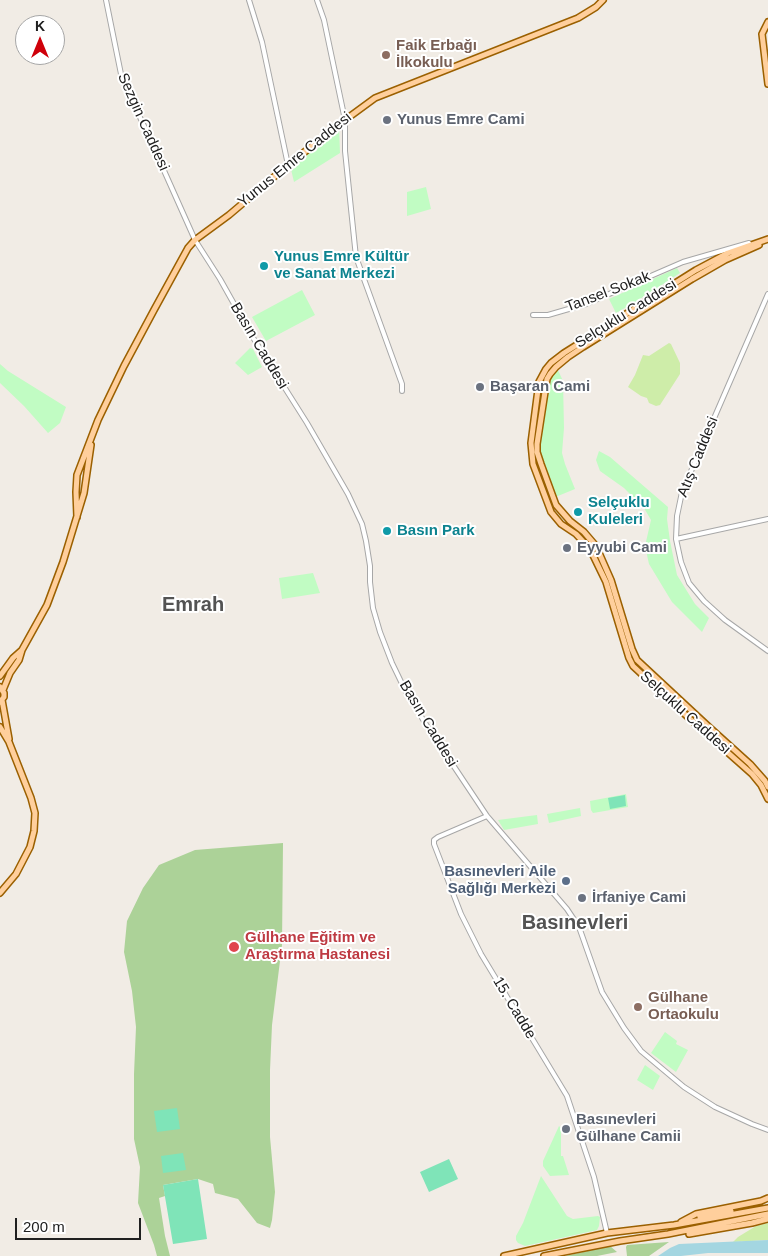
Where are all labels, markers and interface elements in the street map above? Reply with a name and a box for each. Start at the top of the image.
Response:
north arrow [15,15,65,65]
text: K [35,18,45,34]
place label: Faik Erbağı İlkokulu [396,37,477,72]
marker: Faik Erbağı İlkokulu [380,49,392,61]
street label: Sezgin Caddesi [113,70,173,174]
street label: Yunus Emre Caddesi [235,109,355,211]
place label: Yunus Emre Cami [397,111,525,129]
marker: Yunus Emre Cami [381,114,393,126]
place label: Yunus Emre Kültür ve Sanat Merkezi [274,248,409,283]
marker: Yunus Emre Kültür ve Sanat Merkezi [258,260,270,272]
street label: Tansel Sokak [563,268,653,316]
street label: Selçuklu Caddesi [572,276,680,352]
street label: Basın Caddesi [226,300,292,392]
place label: Başaran Cami [490,378,590,396]
marker: Başaran Cami [474,381,486,393]
street label: Atış Caddesi [674,414,722,500]
place label: Selçuklu Kuleleri [588,494,650,529]
marker: Selçuklu Kuleleri [572,506,584,518]
place label: Basın Park [397,522,475,540]
marker: Basın Park [381,525,393,537]
place label: Eyyubi Cami [577,539,667,557]
marker: Eyyubi Cami [561,542,573,554]
district label: Emrah [162,593,224,617]
street label: Selçuklu Caddesi [636,668,734,758]
street label: Basın Caddesi [395,678,461,770]
place label: Basınevleri Aile Sağlığı Merkezi [444,863,556,898]
marker: Basınevleri Aile Sağlığı Merkezi [560,875,572,887]
place label: İrfaniye Cami [592,889,686,907]
marker: İrfaniye Cami [576,892,588,904]
district label: Basınevleri [522,911,628,935]
place label: Gülhane Eğitim ve Araştırma Hastanesi [245,929,390,964]
marker: Gülhane Eğitim ve Araştırma Hastanesi [227,940,241,954]
street label: 15. Cadde [488,974,540,1042]
place label: Gülhane Ortaokulu [648,989,719,1024]
marker: Gülhane Ortaokulu [632,1001,644,1013]
place label: Basınevleri Gülhane Camii [576,1111,681,1146]
marker: Basınevleri Gülhane Camii [560,1123,572,1135]
scale bar [18,1208,144,1240]
text: 200 m [23,1218,65,1235]

